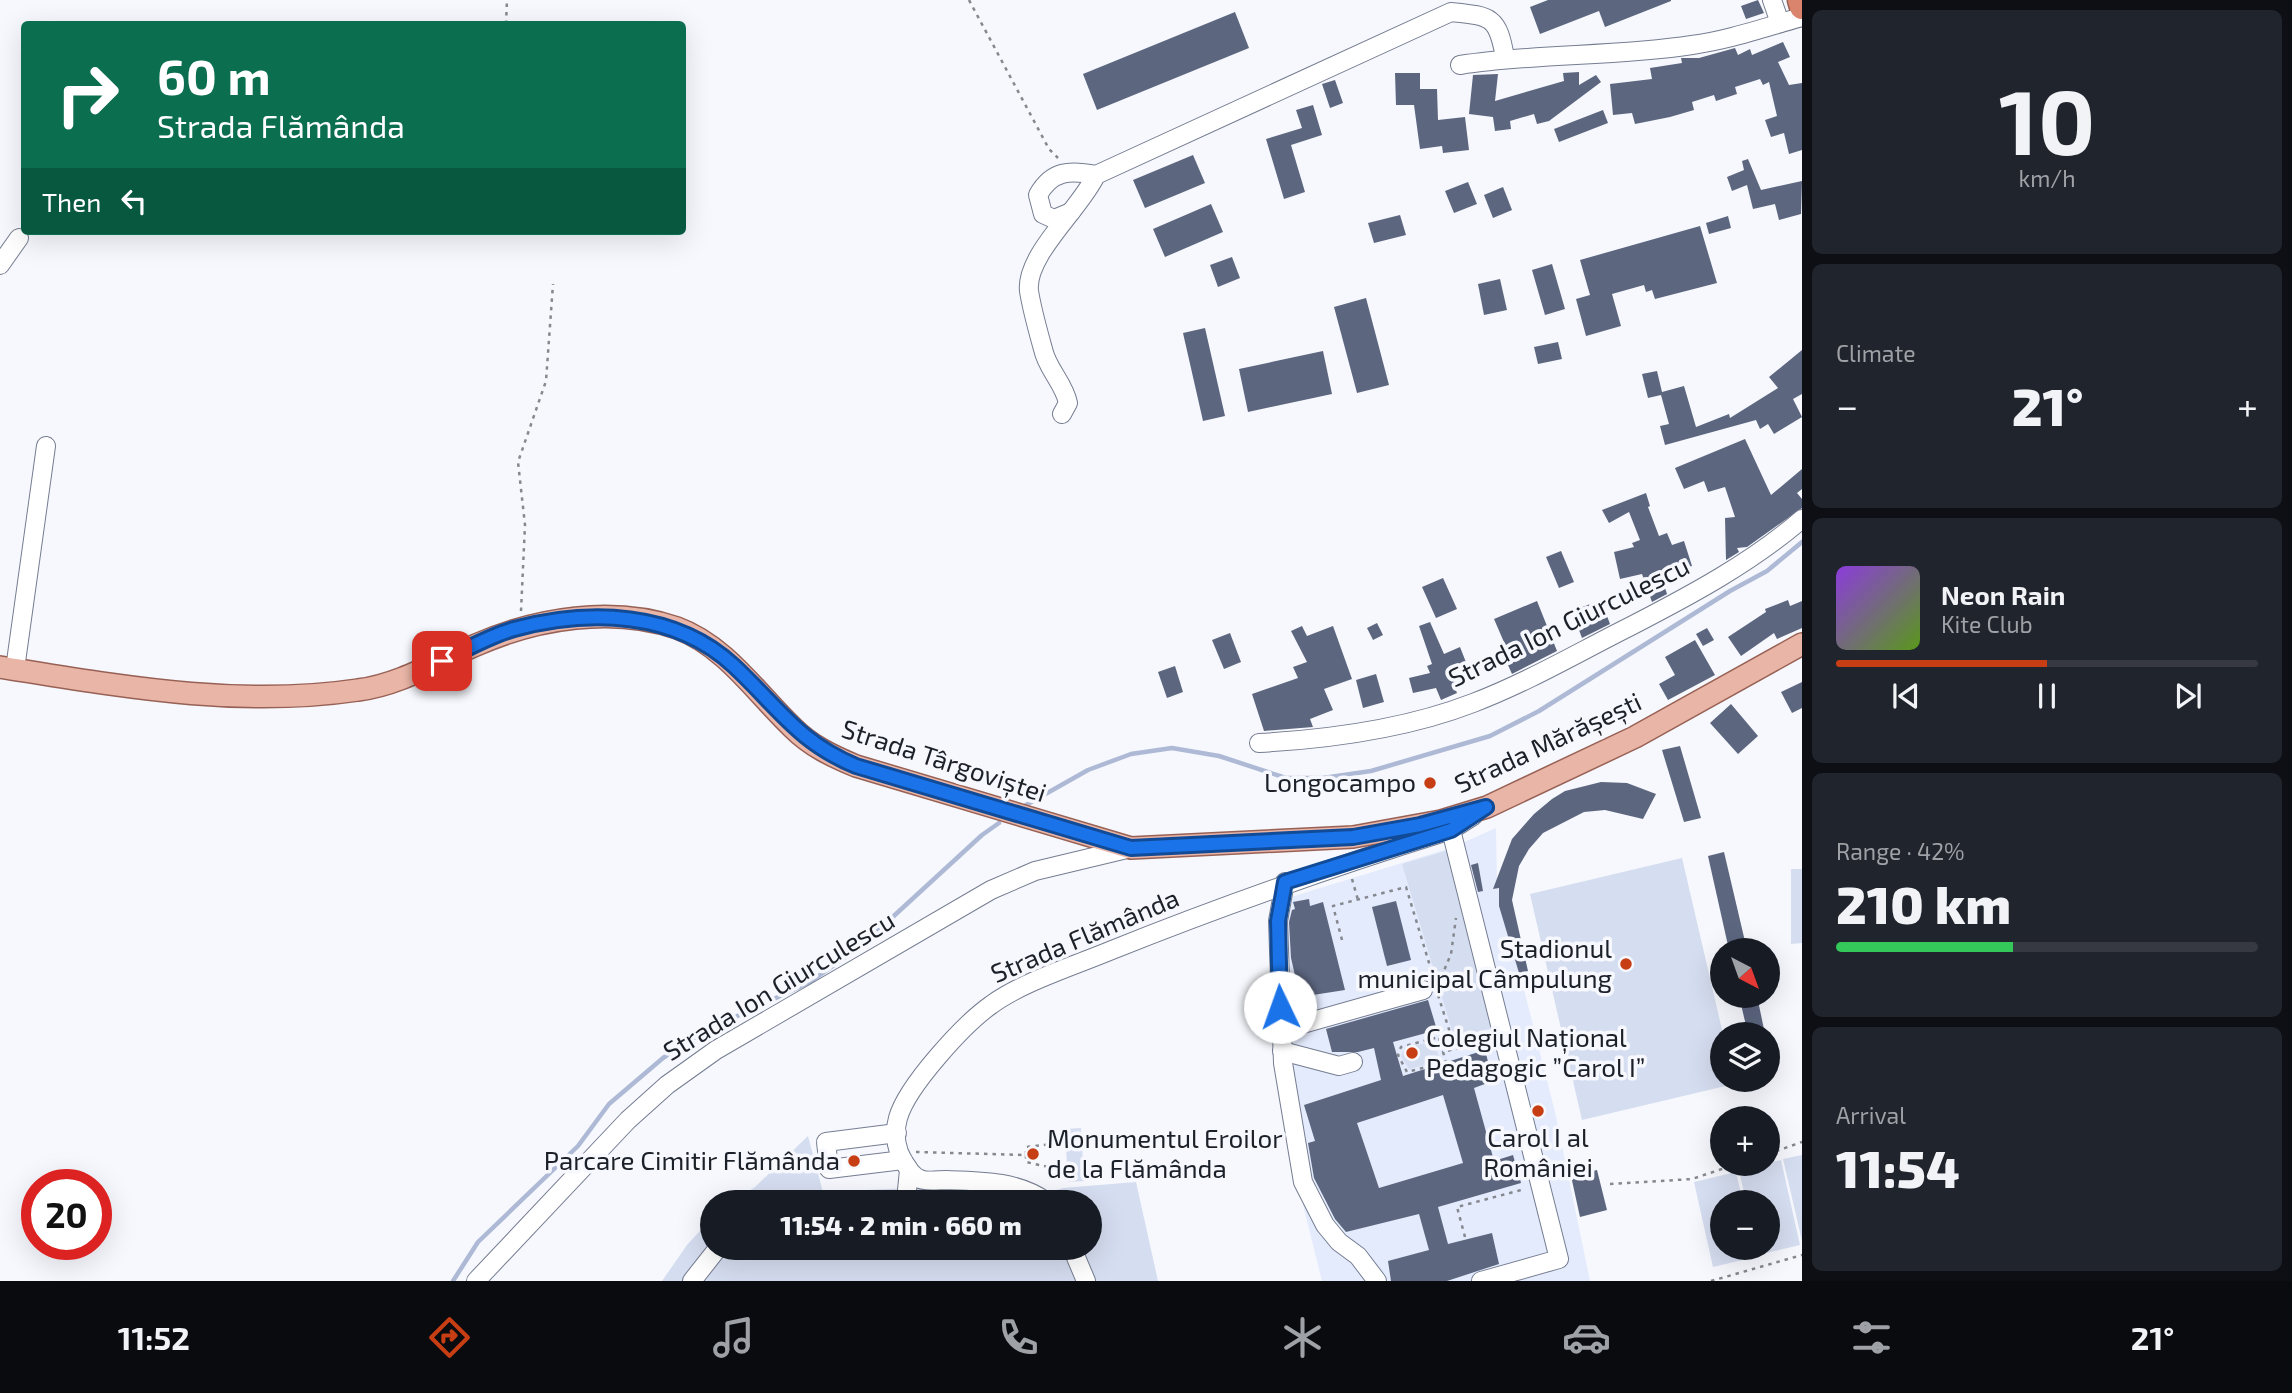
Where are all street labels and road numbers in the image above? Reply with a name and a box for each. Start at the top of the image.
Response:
street label: Strada Ion Giurculescu [1443,549,1694,692]
street label: Strada Mărășești [1449,685,1647,800]
street label: Strada Târgoviștei [838,712,1051,809]
street label: Strada Flămânda [986,881,1183,988]
street label: Strada Ion Giurculescu [657,903,899,1066]

